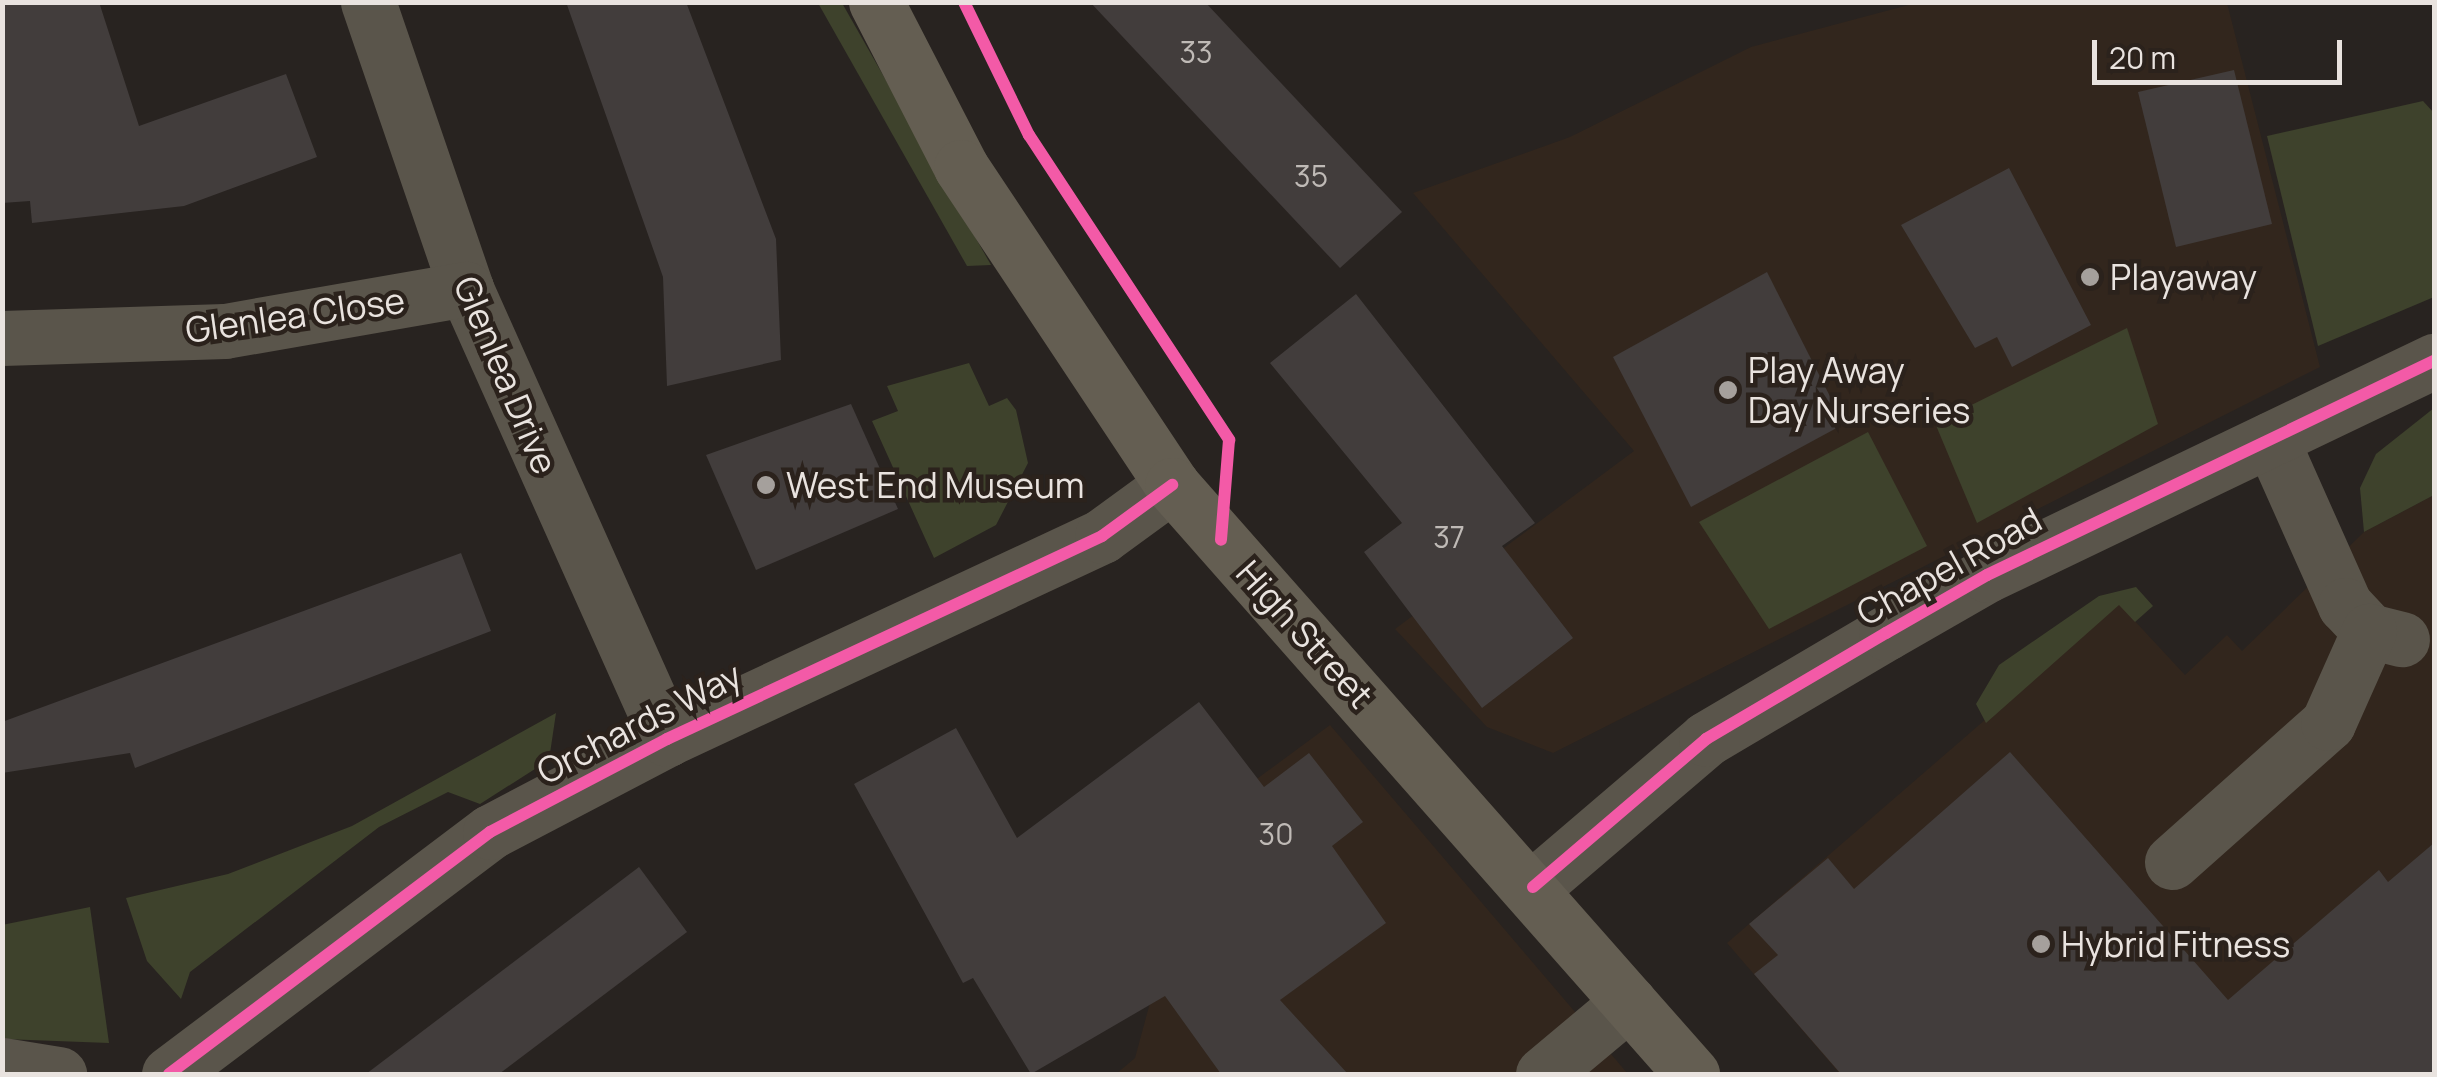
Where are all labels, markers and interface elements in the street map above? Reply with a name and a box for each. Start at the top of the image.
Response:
scale bar [2097,20,2347,82]
house number: 33 [1179,34,1213,70]
text: 20 m [2109,37,2176,78]
house number: 35 [1294,158,1328,194]
place label: Playaway [2110,256,2257,298]
marker: Playaway [2079,266,2101,288]
street label: Glenlea Drive [446,270,566,480]
street label: Glenlea Close [183,279,407,351]
place label: Play Away Day Nurseries [1748,349,1970,431]
marker: Play Away Day Nurseries [1717,379,1739,401]
place label: West End Museum [786,464,1084,506]
marker: West End Museum [755,474,777,496]
street label: Chapel Road [1849,498,2049,634]
house number: 37 [1433,519,1465,555]
street label: High Street [1228,552,1382,716]
street label: Orchards Way [530,654,748,792]
house number: 30 [1259,816,1293,852]
place label: Hybrid Fitness [2061,923,2290,965]
marker: Hybrid Fitness [2030,933,2052,955]

